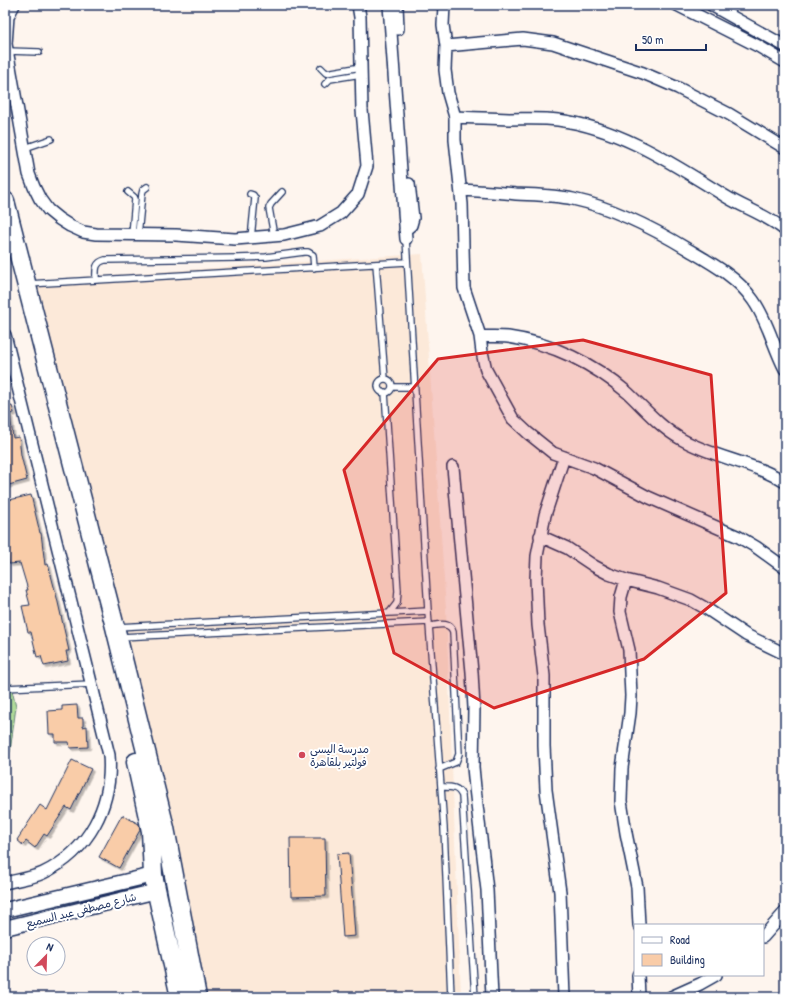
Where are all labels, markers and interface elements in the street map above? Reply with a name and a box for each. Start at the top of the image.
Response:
scale bar [636,26,706,52]
text: 50 m [642,31,663,48]
place label: مدرسة اليسي فولتير بلقاهرة [310,742,369,770]
marker: مدرسة اليسي فولتير بلقاهرة [297,750,307,760]
street label: شارع مصطفى عبد السميع [24,889,138,932]
legend [634,924,764,976]
text: Road [670,931,690,948]
north arrow [26,936,66,976]
text: N [44,939,55,954]
text: Building [670,951,705,968]

